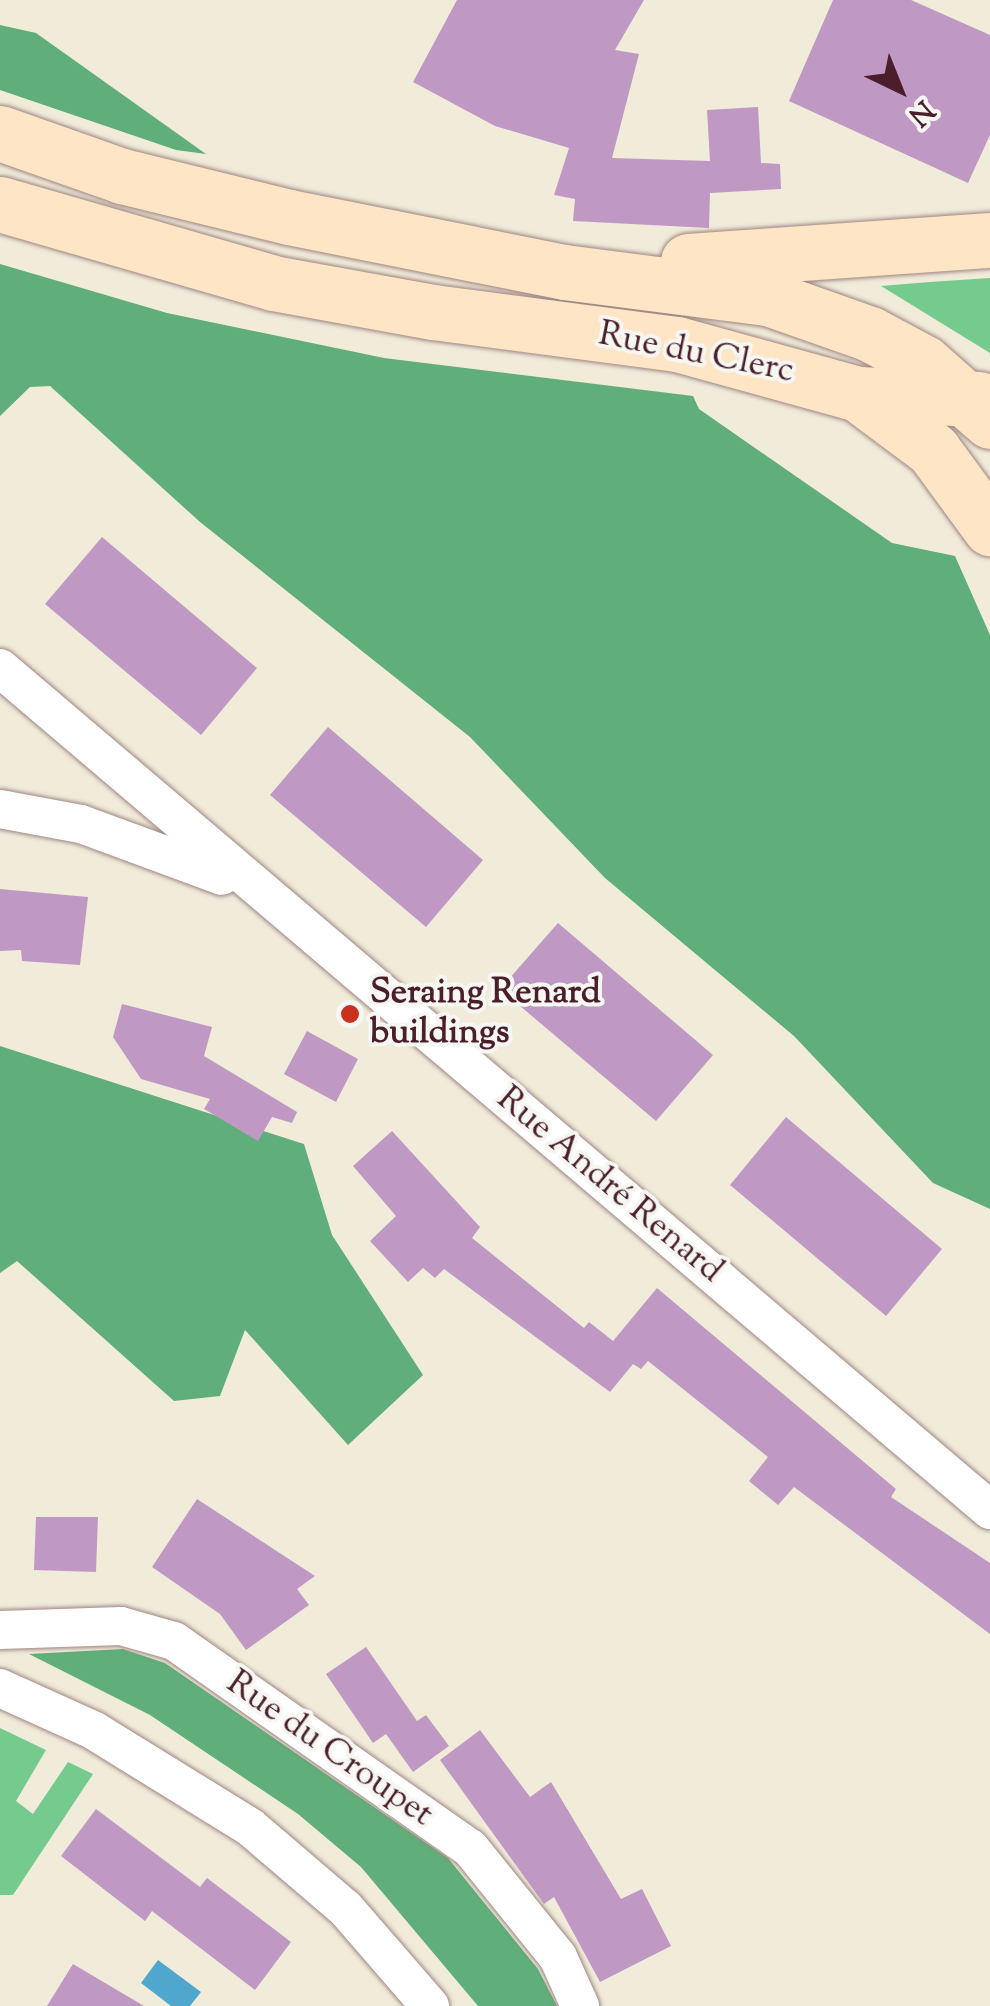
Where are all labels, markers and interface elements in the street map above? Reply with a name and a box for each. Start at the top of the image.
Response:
north arrow [850,40,950,140]
text: N [899,90,942,134]
street label: Rue du Clerc [595,314,797,394]
place label: Seraing Renard buildings [370,973,601,1055]
marker: Seraing Renard buildings [339,1003,361,1025]
street label: Rue André Renard [487,1079,731,1293]
street label: Rue du Croupet [218,1663,440,1837]

